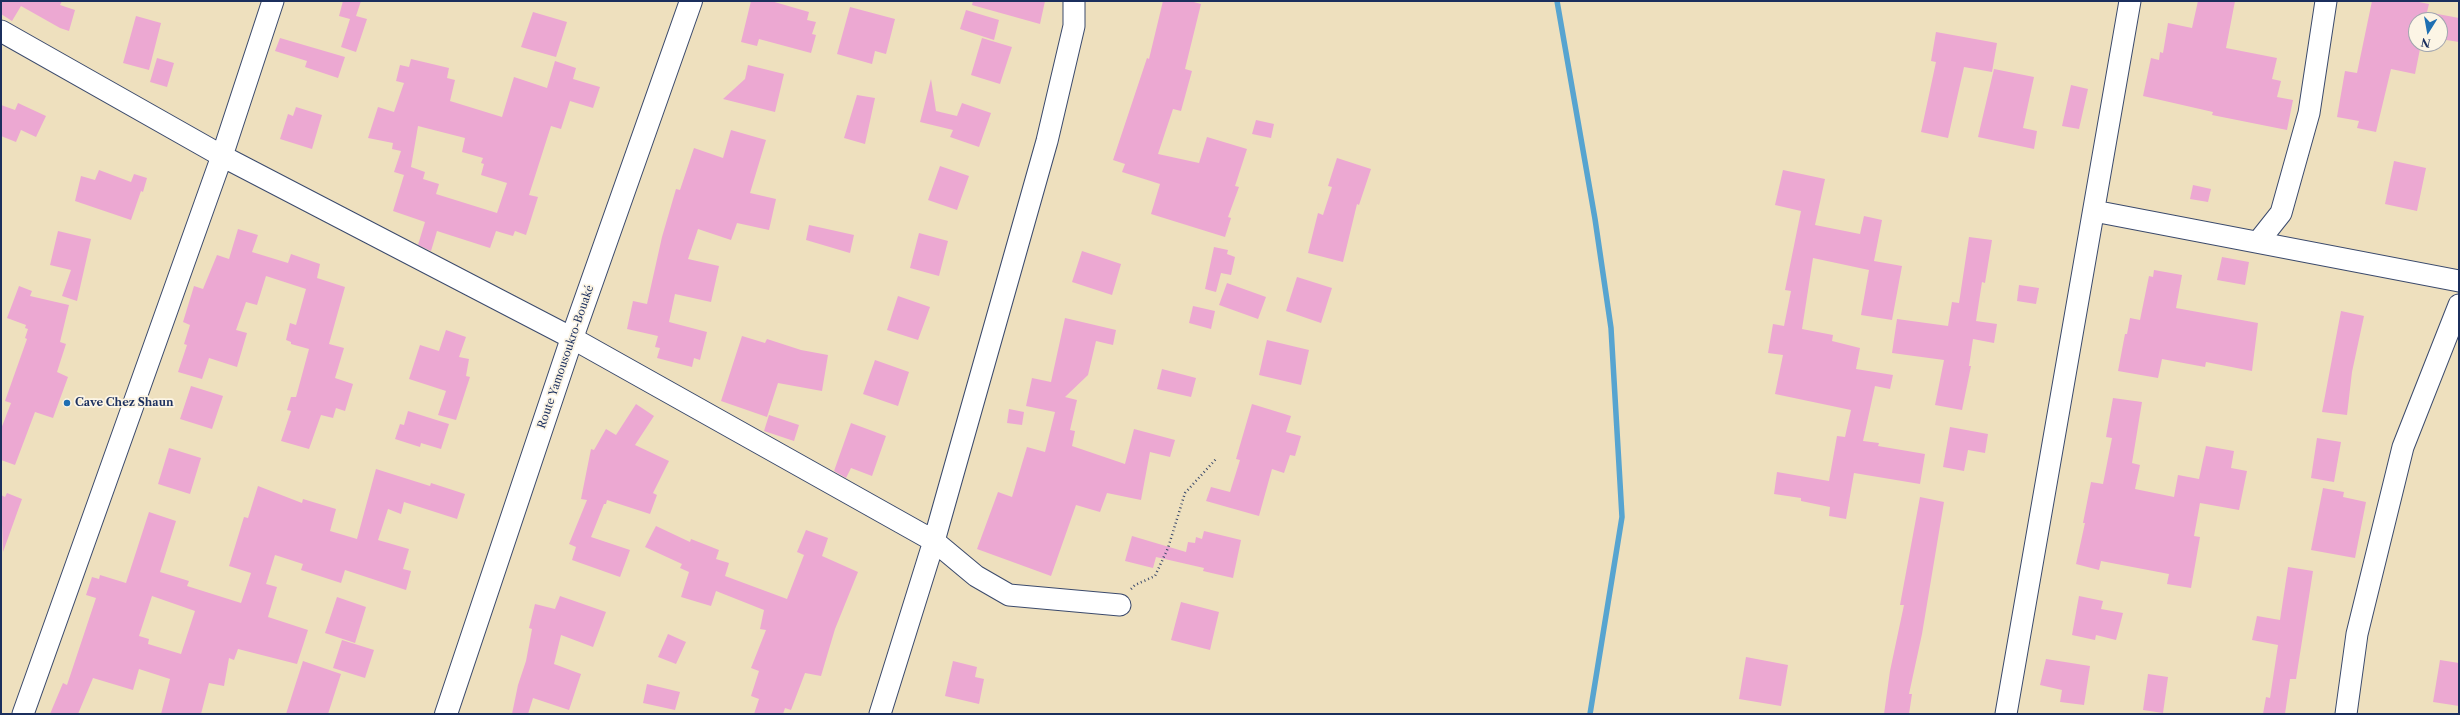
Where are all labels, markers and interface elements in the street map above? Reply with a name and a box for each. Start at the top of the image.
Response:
north arrow [2408,12,2448,52]
text: N [2420,35,2432,51]
street label: Route Yamousoukro-Bouaké [535,284,597,430]
place label: Cave Chez Shaun [75,396,173,410]
marker: Cave Chez Shaun [62,398,72,408]

